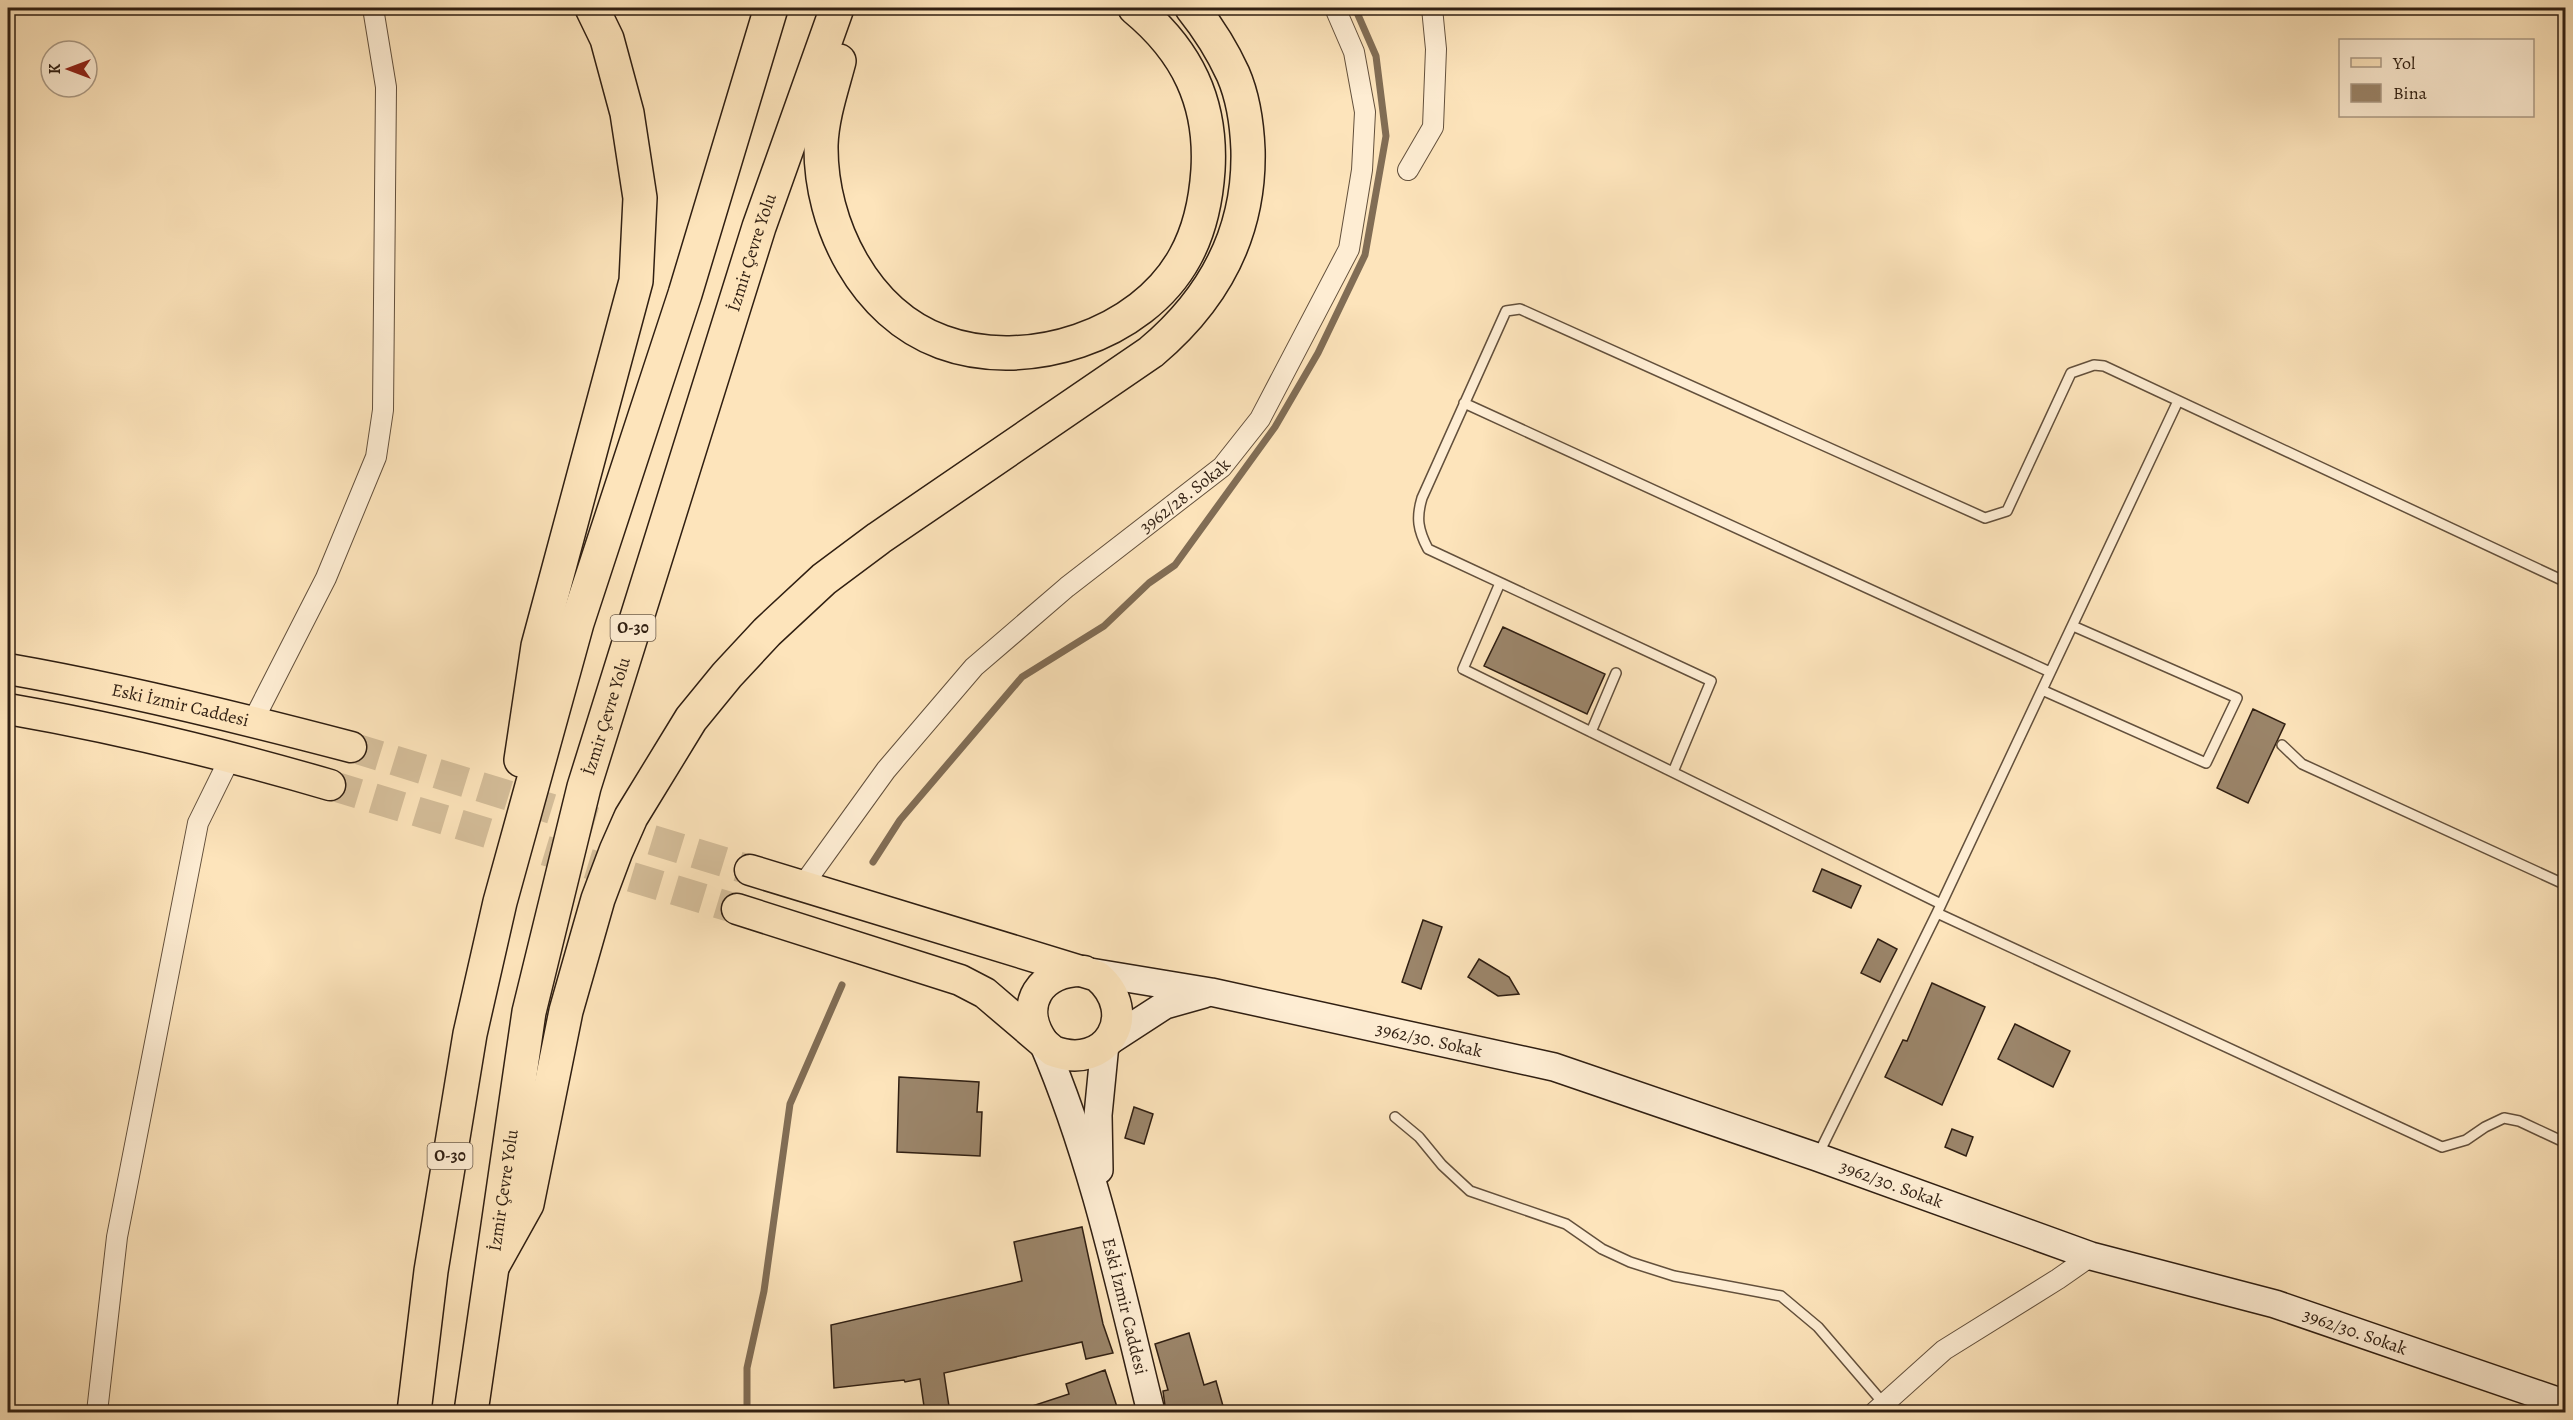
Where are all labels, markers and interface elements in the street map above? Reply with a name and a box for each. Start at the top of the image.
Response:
north arrow [39,39,99,99]
legend [2339,39,2534,117]
text: Yol [2392,51,2416,75]
text: K [44,63,66,74]
text: Bina [2393,81,2428,105]
street label: İzmir Çevre Yolu [721,190,782,314]
street label: 3962/28. Sokak [1135,454,1236,539]
road number: O-30 [610,615,656,641]
street label: İzmir Çevre Yolu [576,654,636,778]
street label: Eski İzmir Caddesi [109,677,251,732]
street label: 3962/30. Sokak [1374,1016,1485,1063]
street label: İzmir Çevre Yolu [482,1128,524,1253]
road number: O-30 [428,1143,472,1169]
street label: 3962/30. Sokak [1836,1154,1947,1214]
street label: Eski İzmir Caddesi [1096,1235,1153,1377]
street label: 3962/30. Sokak [2300,1303,2410,1361]

